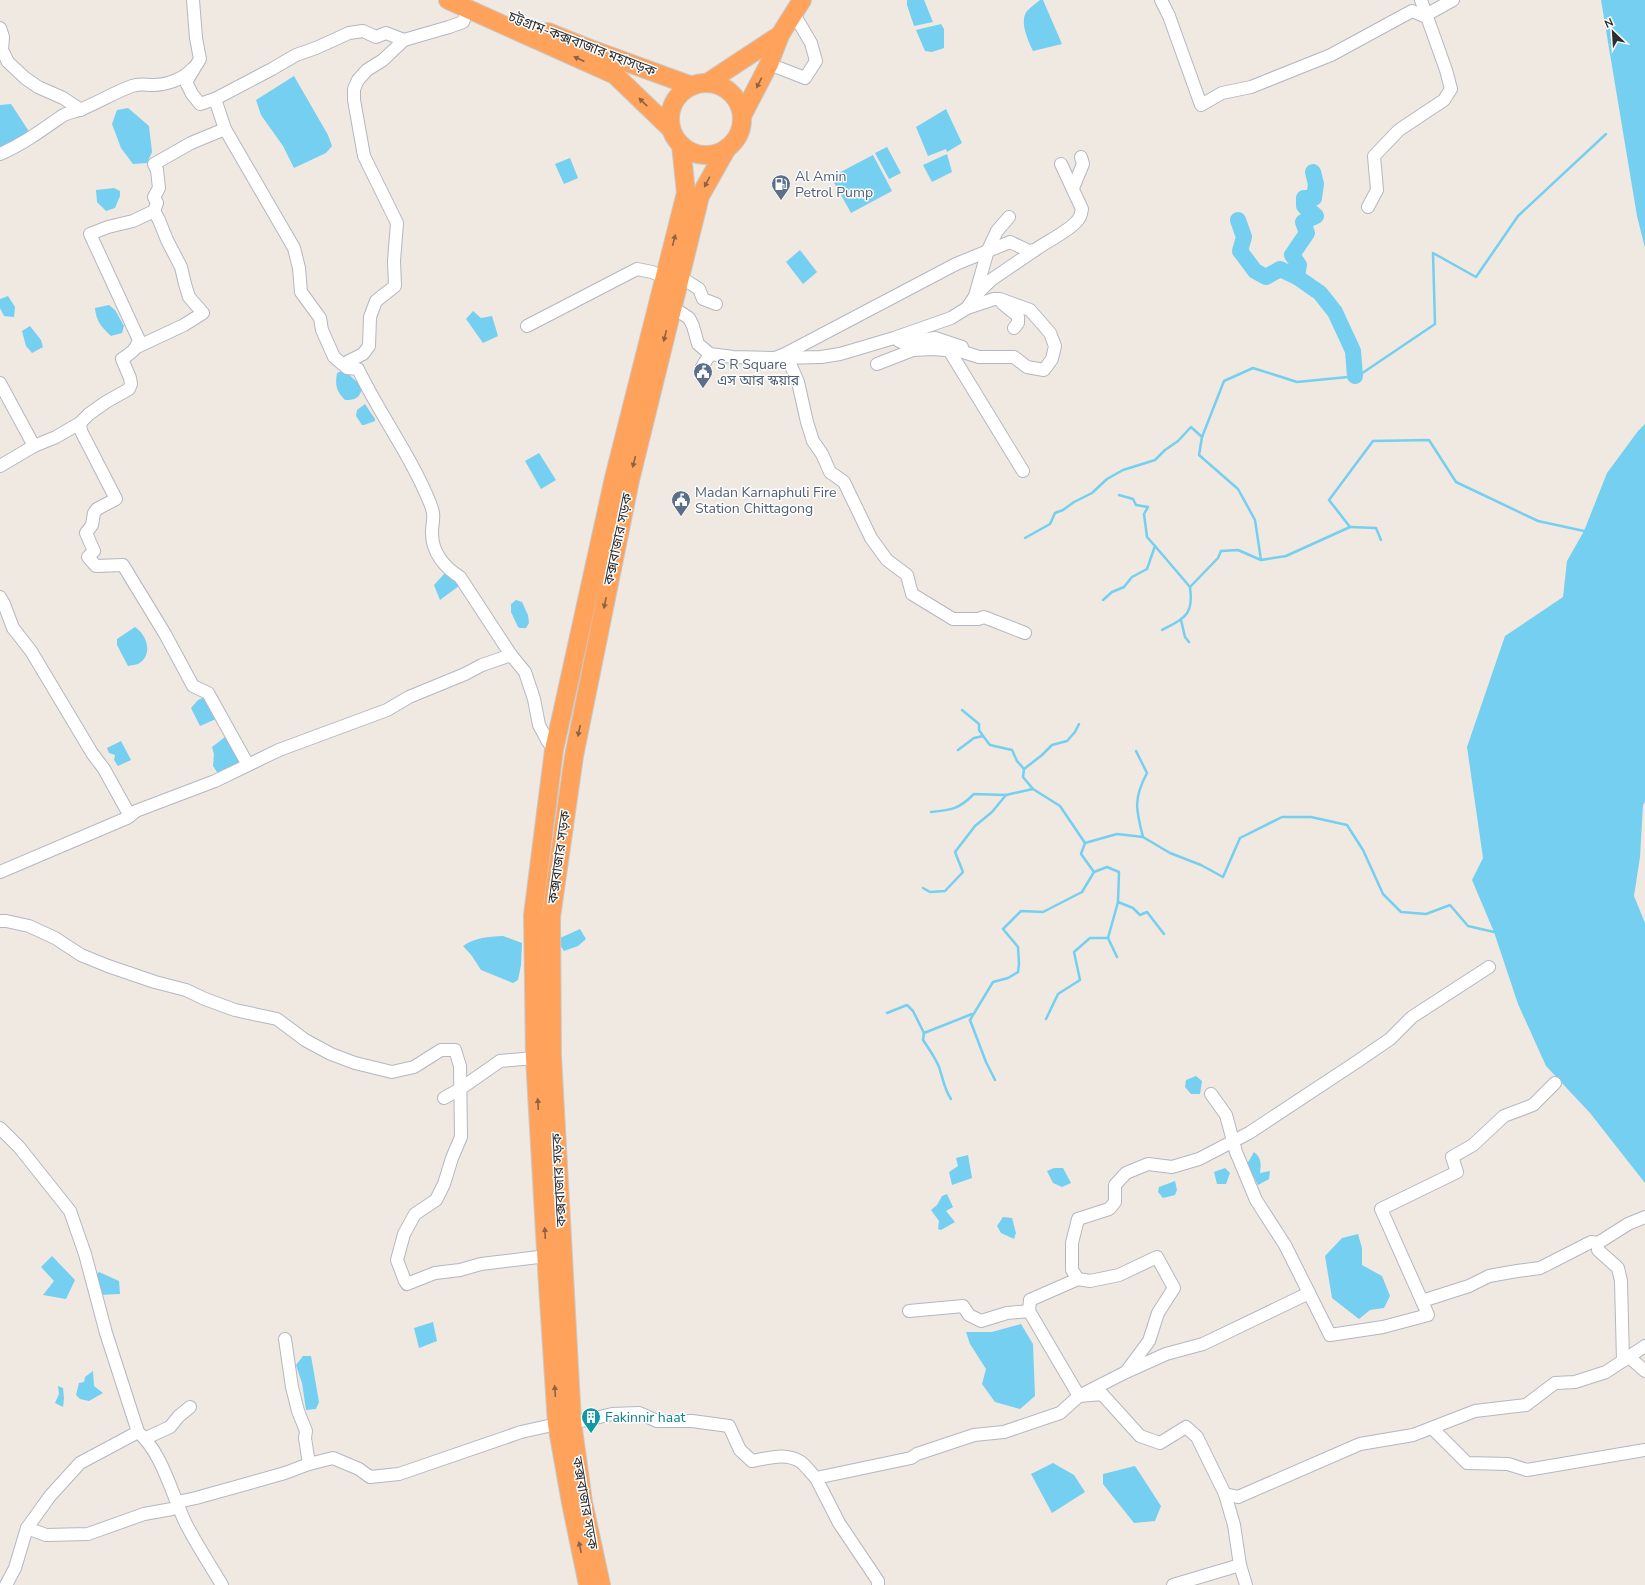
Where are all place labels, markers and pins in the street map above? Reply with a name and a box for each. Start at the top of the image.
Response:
place label: Al Amin Petrol Pump [795,167,873,202]
fuel station icon: Al Amin Petrol Pump [770,173,792,201]
place label: S R Square এস আর স্কয়ার [717,355,800,390]
public building icon: S R Square এস আর স্কয়ার [692,361,714,389]
place label: Madan Karnaphuli Fire Station Chittagong [695,483,836,518]
public building icon: Madan Karnaphuli Fire Station Chittagong [670,489,692,517]
building icon: Fakinnir haat [580,1406,602,1434]
place label: Fakinnir haat [605,1408,686,1427]

